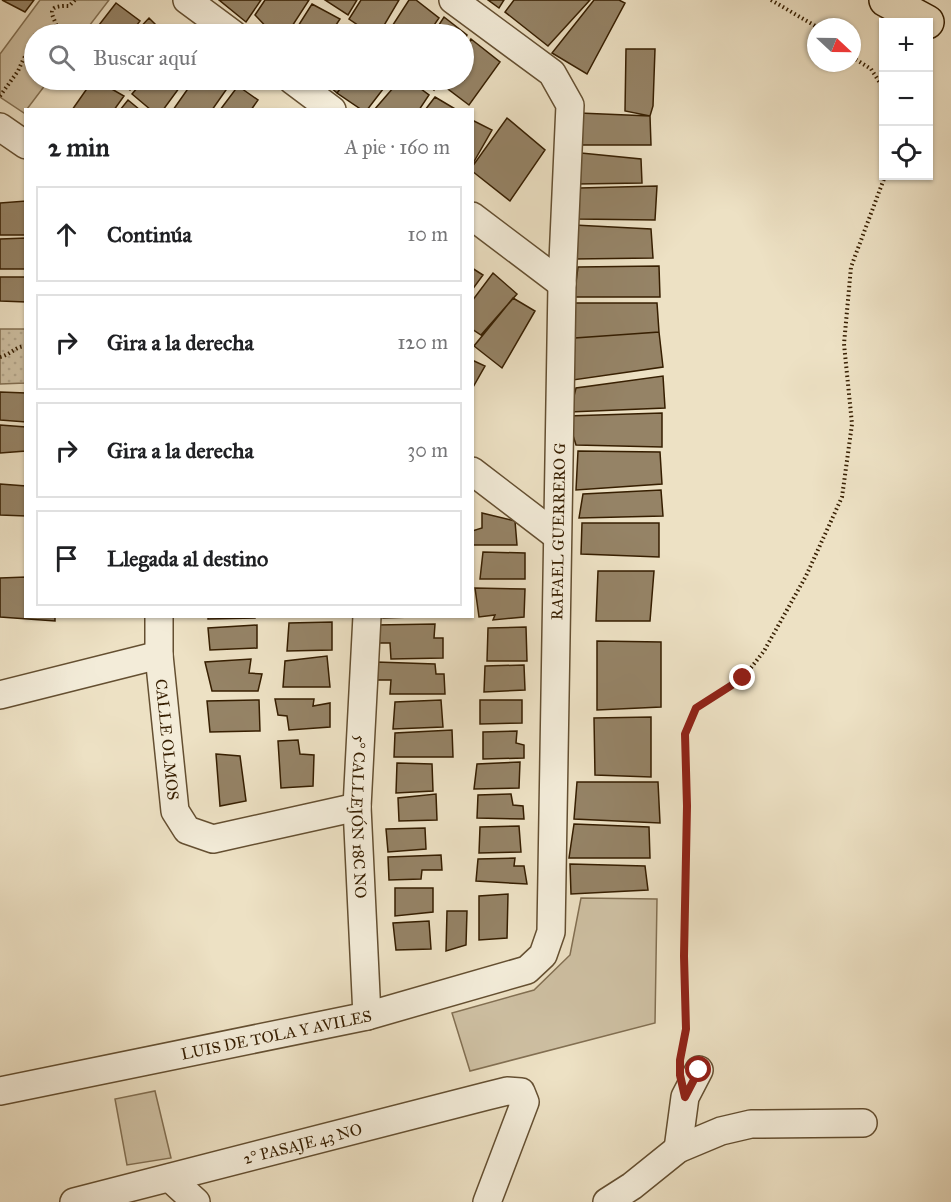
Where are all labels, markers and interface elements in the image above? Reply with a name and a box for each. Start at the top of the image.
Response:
north arrow [807,18,861,72]
map controls [879,18,933,180]
button: + [879,18,933,72]
search box [24,24,474,90]
icon: search [45,41,78,74]
text: Buscar aquí [93,44,196,71]
button: − [879,72,933,126]
button: locate [879,126,933,180]
text: 2 min [48,131,109,163]
text: A pie · 160 m [345,135,450,159]
icon: ahead [50,218,83,251]
text: Continúa [107,221,192,248]
text: 10 m [407,222,448,246]
icon: right [50,326,83,359]
text: Gira a la derecha [107,329,254,356]
text: 120 m [397,330,448,354]
icon: right [50,434,83,467]
text: Gira a la derecha [107,437,254,464]
text: 30 m [407,438,448,462]
street label: RAFAEL GUERRERO G [547,442,569,620]
icon: arrive [50,542,83,575]
text: Llegada al destino [107,545,268,572]
route end [729,664,755,690]
street label: CALLE OLMOS [152,678,183,801]
street label: 5° CALLEJÓN 18C NO [346,735,371,899]
street label: LUIS DE TOLA Y AVILES [179,1006,373,1063]
route start [685,1056,711,1082]
street label: 2° PASAJE 43 NO [241,1119,364,1168]

